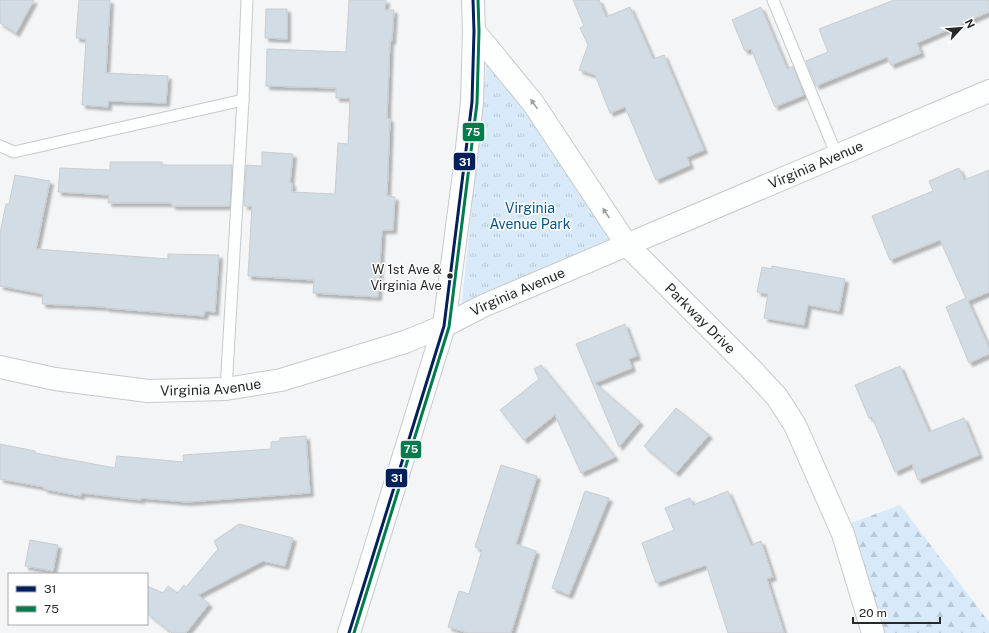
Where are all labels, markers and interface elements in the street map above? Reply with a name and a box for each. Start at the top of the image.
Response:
north arrow [941,8,981,48]
text: N [963,17,977,30]
one-way arrow [530,99,538,110]
line badge: 75 [462,122,485,142]
text: 75 [466,126,480,138]
street label: Virginia Avenue [766,137,866,192]
line badge: 31 [453,152,476,171]
text: 31 [459,156,471,168]
park label: Virginia Avenue Park [489,200,571,232]
one-way arrow [602,207,610,218]
place label: W 1st Ave & Virginia Ave [370,262,442,293]
street label: Virginia Avenue [468,264,567,319]
marker: W 1st Ave & Virginia Ave [445,271,455,281]
street label: Parkway Drive [662,280,739,357]
street label: Virginia Avenue [160,375,262,399]
line badge: 75 [400,440,422,459]
text: 75 [404,443,418,455]
line badge: 31 [385,468,408,488]
text: 31 [391,472,403,484]
legend [8,573,148,625]
text: 31 [44,582,56,596]
scale bar [853,599,940,625]
text: 75 [44,602,59,616]
text: 20 m [859,606,887,620]

